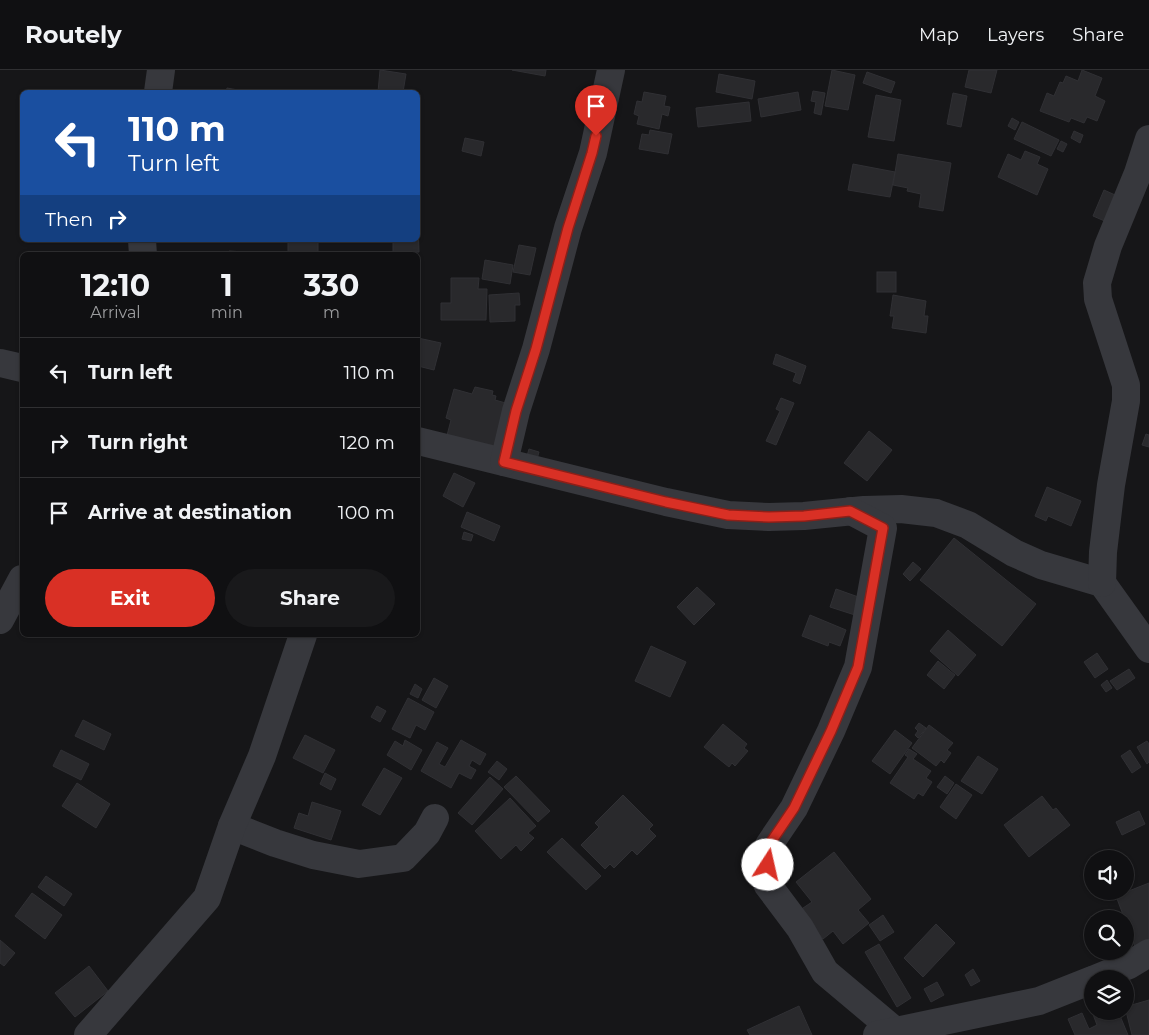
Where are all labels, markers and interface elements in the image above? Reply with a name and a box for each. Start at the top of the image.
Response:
text: Routely [25,20,122,49]
text: Map [919,24,959,46]
text: Layers [987,24,1044,46]
text: Share [1072,24,1124,46]
pin [575,85,617,136]
icon: arrive [582,92,610,120]
text: 110 m [128,107,226,150]
icon: left [45,110,110,175]
text: Turn left [128,150,220,177]
icon: right [103,205,131,233]
text: Then [45,208,93,231]
text: 12:10 [81,267,150,304]
text: 1 [221,267,233,304]
text: 330 [304,267,359,304]
text: Arrival [90,303,141,322]
text: min [211,303,243,322]
text: m [323,303,340,322]
icon: left [45,359,73,387]
text: Turn left [88,361,173,384]
text: 110 m [344,361,395,384]
icon: right [45,429,73,457]
text: Turn right [88,431,188,454]
text: 120 m [340,431,395,454]
icon: arrive [45,499,73,527]
text: Arrive at destination [88,501,292,524]
text: 100 m [338,501,395,524]
button: Exit [45,569,215,627]
button: Share [225,569,395,627]
position arrow [741,838,793,890]
map controls [1084,850,1134,1020]
button: sound [1084,850,1134,900]
button: search [1084,910,1134,960]
button: layers [1084,970,1134,1020]

